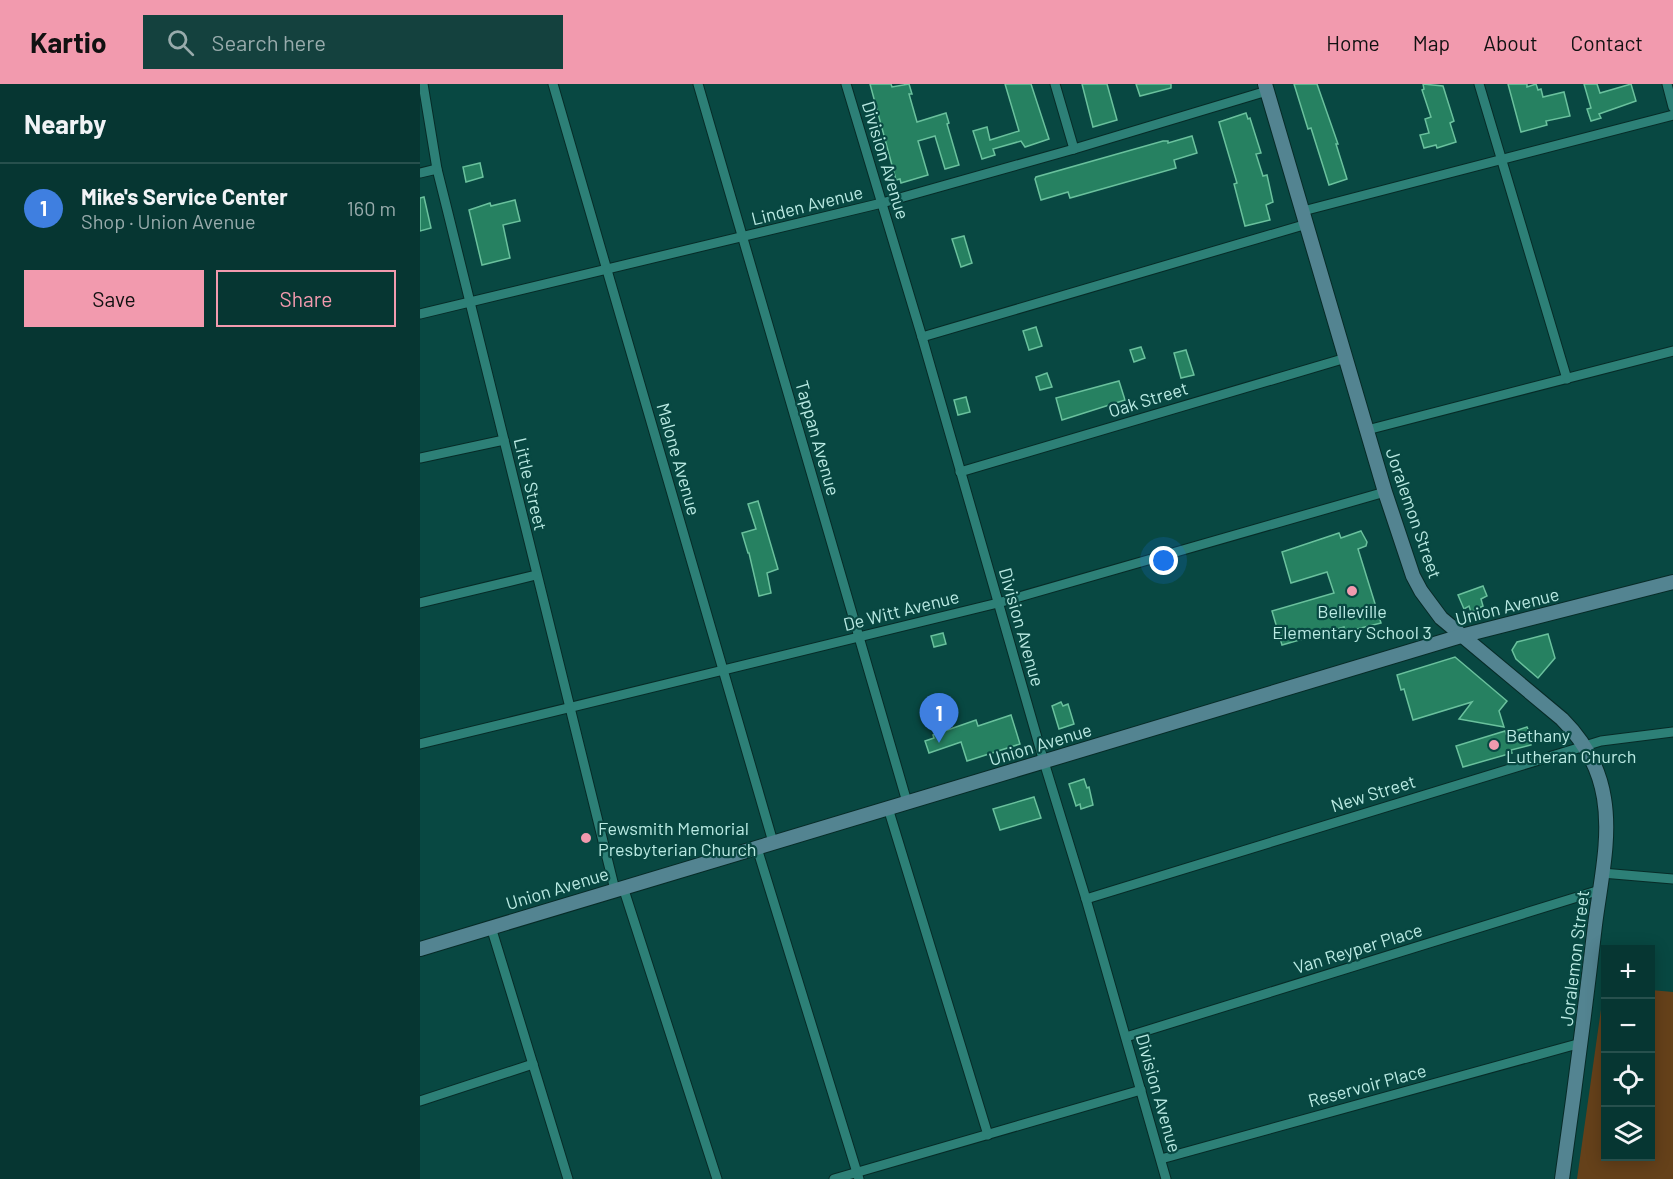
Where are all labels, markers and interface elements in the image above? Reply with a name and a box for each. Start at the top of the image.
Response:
search box [143,15,563,69]
text: Kartio [30,25,107,59]
icon: search [164,26,197,59]
text: Search here [212,29,326,55]
text: Home [1326,30,1380,55]
text: Map [1413,30,1450,55]
text: About [1483,30,1538,55]
text: Contact [1571,30,1643,55]
street label: Division Avenue [858,98,914,222]
text: Nearby [24,108,106,139]
street label: Linden Avenue [749,180,865,230]
text: Mike's Service Center [81,183,288,209]
text: 1 [40,196,47,220]
text: 160 m [347,196,396,220]
text: Shop · Union Avenue [81,209,256,233]
button: Save [24,270,204,327]
button: Share [216,270,396,327]
street label: Oak Street [1106,376,1190,422]
street label: Tappan Avenue [791,378,845,498]
street label: Malone Avenue [652,400,706,518]
street label: Little Street [510,436,552,532]
street label: Joralemon Street [1381,445,1447,581]
your location [1149,546,1178,575]
street label: Division Avenue [995,565,1049,689]
street label: Union Avenue [1453,582,1561,630]
marker: Belleville Elementary School 3 [1345,584,1359,598]
street label: De Witt Avenue [841,585,961,635]
place label: Belleville Elementary School 3 [1272,600,1432,643]
pin: 1 [920,694,958,743]
street label: Union Avenue [986,718,1094,770]
place label: Bethany Lutheran Church [1506,724,1636,767]
marker: Bethany Lutheran Church [1487,738,1501,752]
street label: New Street [1328,770,1418,816]
place label: Fewsmith Memorial Presbyterian Church [598,817,757,860]
marker: Fewsmith Memorial Presbyterian Church [579,831,593,845]
street label: Union Avenue [503,862,611,914]
street label: Joralemon Street [1555,889,1593,1027]
street label: Van Reyper Place [1291,918,1425,978]
map controls [1601,945,1655,1161]
button: + [1601,945,1655,999]
button: − [1601,999,1655,1053]
street label: Division Avenue [1132,1031,1186,1155]
button: locate [1601,1053,1655,1107]
street label: Reservoir Place [1306,1059,1428,1111]
button: layers [1601,1107,1655,1161]

